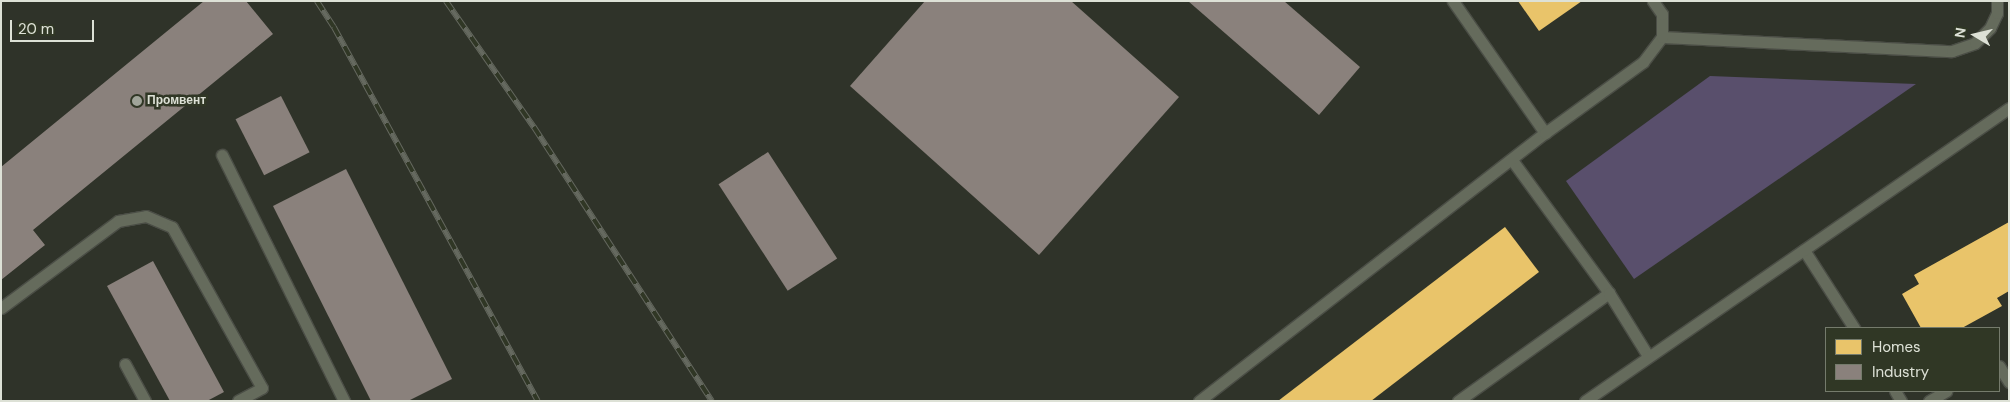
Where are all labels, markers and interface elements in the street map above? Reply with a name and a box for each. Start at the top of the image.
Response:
scale bar [12,10,96,42]
north arrow [1950,10,2000,60]
text: 20 m [18,19,54,39]
text: N [1950,26,1970,39]
place label: Промвент [147,94,206,108]
marker: Промвент [131,95,143,107]
legend [1825,327,2000,392]
text: Homes [1872,337,1921,357]
text: Industry [1872,362,1929,382]

